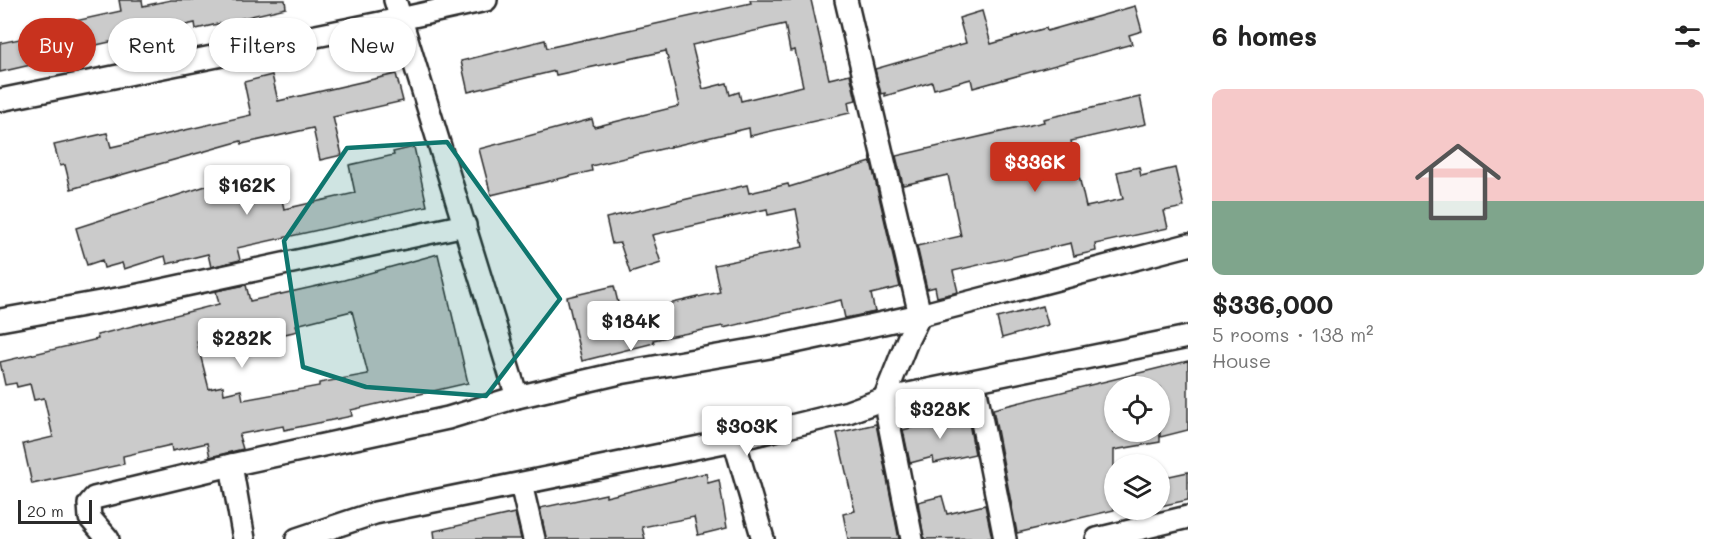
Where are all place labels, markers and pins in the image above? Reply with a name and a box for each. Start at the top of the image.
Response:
pin: $336K [993,142,1077,193]
pin: $162K [205,165,289,216]
pin: $184K [589,301,673,352]
pin: $282K [200,318,284,369]
pin: $328K [898,389,982,440]
pin: $303K [705,406,789,457]

